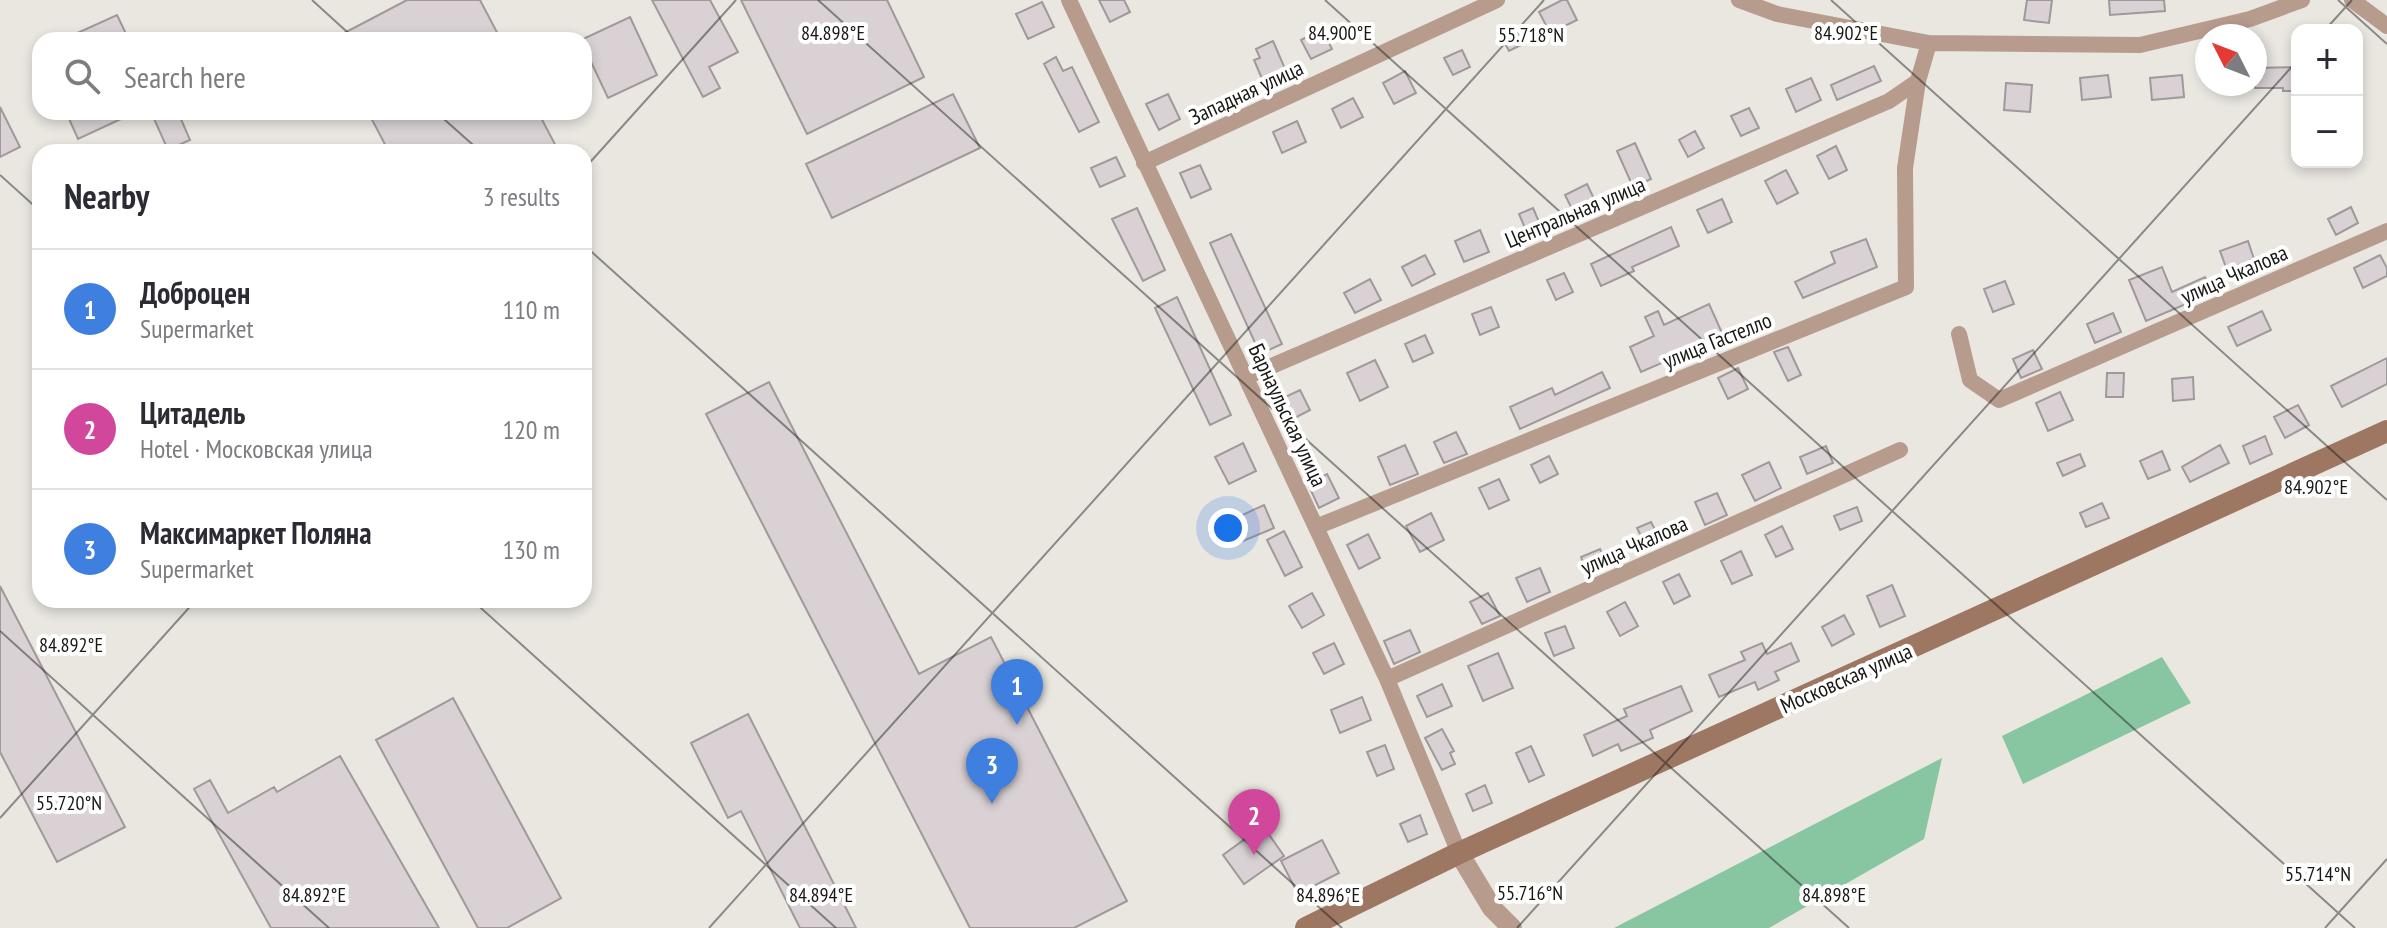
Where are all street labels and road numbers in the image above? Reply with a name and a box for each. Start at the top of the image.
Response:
street label: Западная улица [1184,53,1308,131]
street label: Центральная улица [1501,170,1649,254]
street label: улица Чкалова [2176,238,2292,310]
street label: улица Гастелло [1658,305,1776,375]
street label: Барнаульская улица [1243,339,1333,491]
street label: улица Чкалова [1576,509,1692,581]
street label: Московская улица [1776,636,1916,720]

